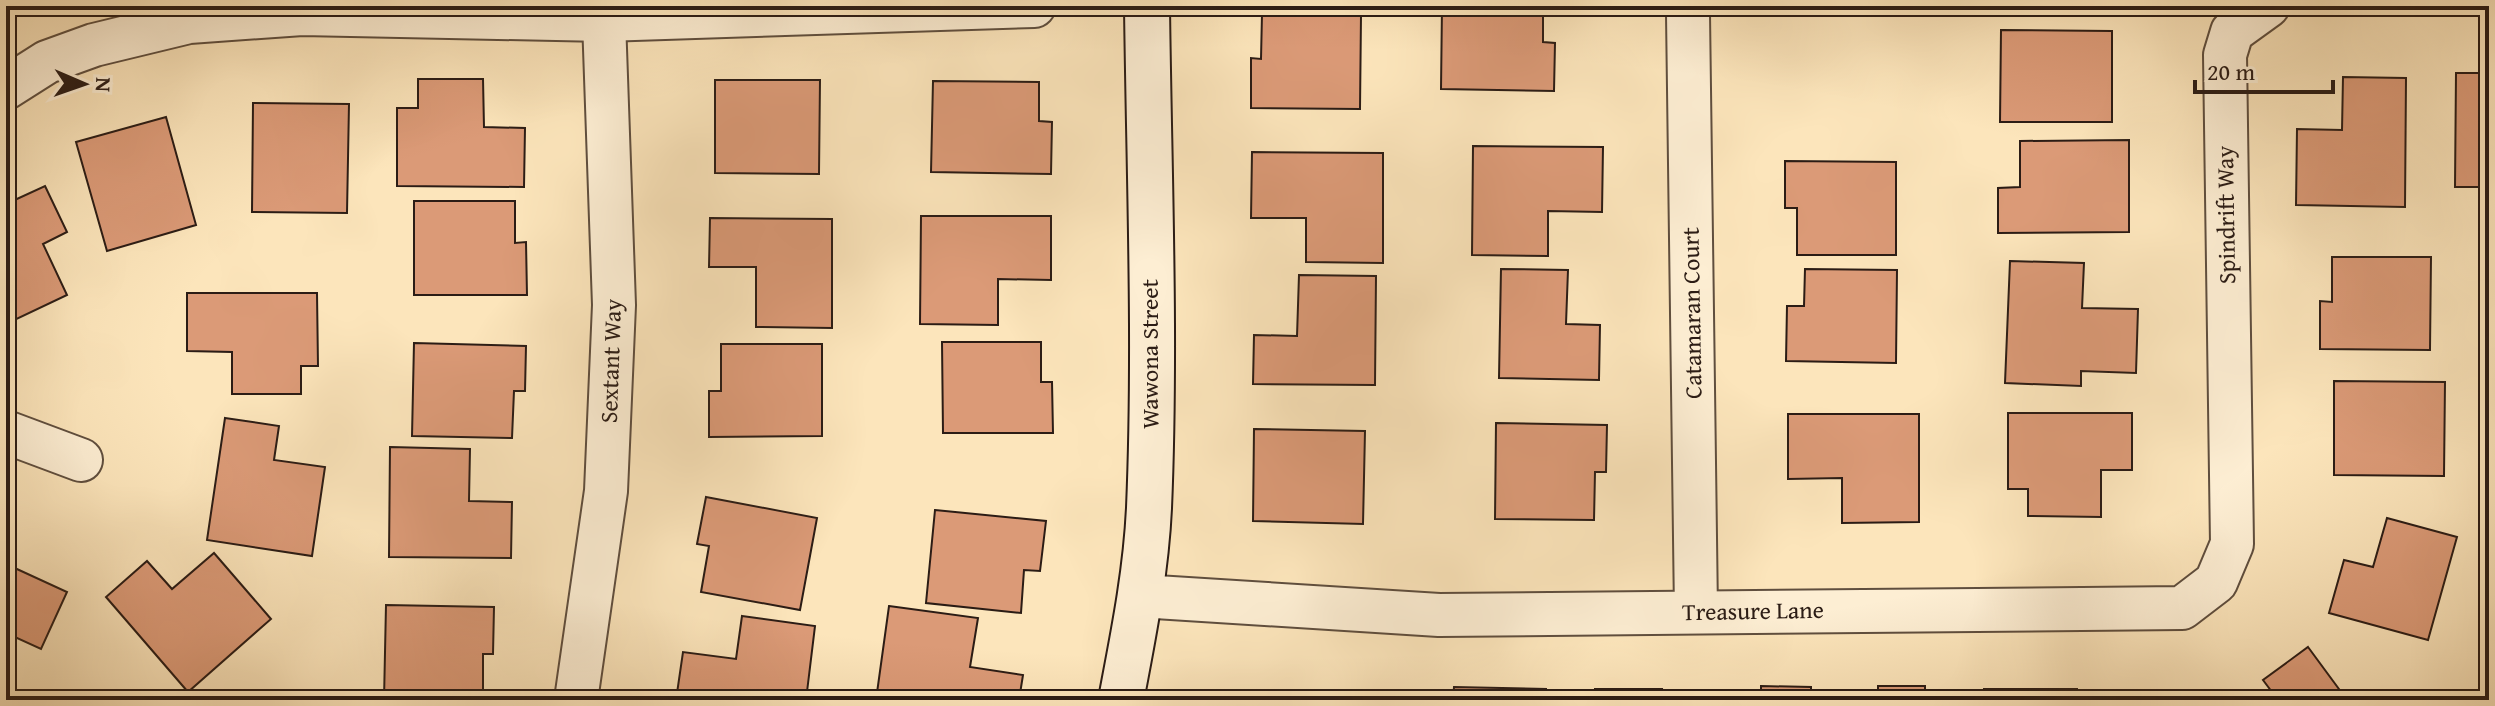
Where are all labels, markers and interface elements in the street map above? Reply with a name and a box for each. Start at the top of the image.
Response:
north arrow [44,44,124,124]
scale bar [2195,44,2333,94]
text: 20 m [2207,54,2255,89]
text: N [88,77,120,93]
street label: Spindrift Way [2207,145,2244,285]
street label: Catamaran Court [1672,226,1710,399]
street label: Wawona Street [1132,278,1167,429]
street label: Sextant Way [591,298,630,424]
street label: Treasure Lane [1682,592,1824,629]

